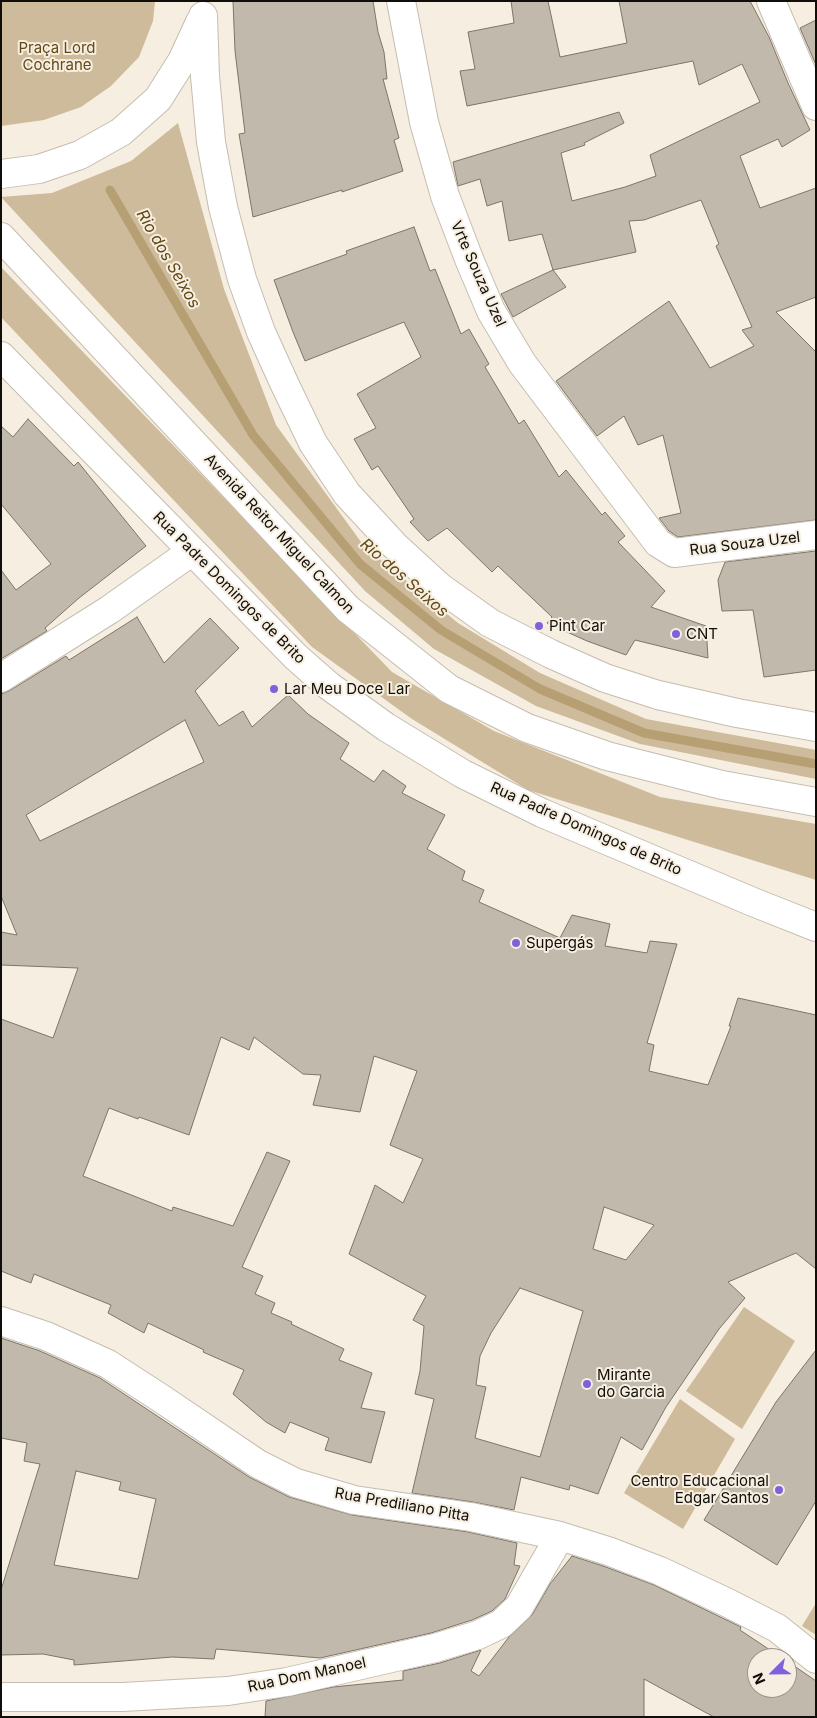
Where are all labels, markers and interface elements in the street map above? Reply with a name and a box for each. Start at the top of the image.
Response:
park label: Praça Lord Cochrane [18,39,96,74]
water label: Rio dos Seixos [132,206,204,312]
street label: Vrte Souza Uzel [447,218,509,330]
street label: Avenida Reitor Miguel Calmon [200,450,358,618]
street label: Rua Padre Domingos de Brito [149,508,309,668]
street label: Rua Souza Uzel [689,528,801,560]
water label: Rio dos Seixos [356,535,452,621]
place label: Pint Car [549,617,605,635]
marker: Pint Car [533,620,545,632]
place label: CNT [686,625,718,643]
marker: CNT [670,628,682,640]
place label: Lar Meu Doce Lar [284,680,410,698]
marker: Lar Meu Doce Lar [268,683,280,695]
street label: Rua Padre Domingos de Brito [487,779,685,879]
place label: Supergás [526,934,593,952]
marker: Supergás [510,937,522,949]
place label: Mirante do Garcia [597,1366,665,1401]
marker: Mirante do Garcia [581,1378,593,1390]
place label: Centro Educacional Edgar Santos [631,1472,769,1507]
street label: Rua Prediliano Pitta [333,1484,471,1526]
marker: Centro Educacional Edgar Santos [773,1484,785,1496]
north arrow [747,1648,797,1698]
street label: Rua Dom Manoel [246,1654,368,1696]
text: N [749,1670,769,1687]

